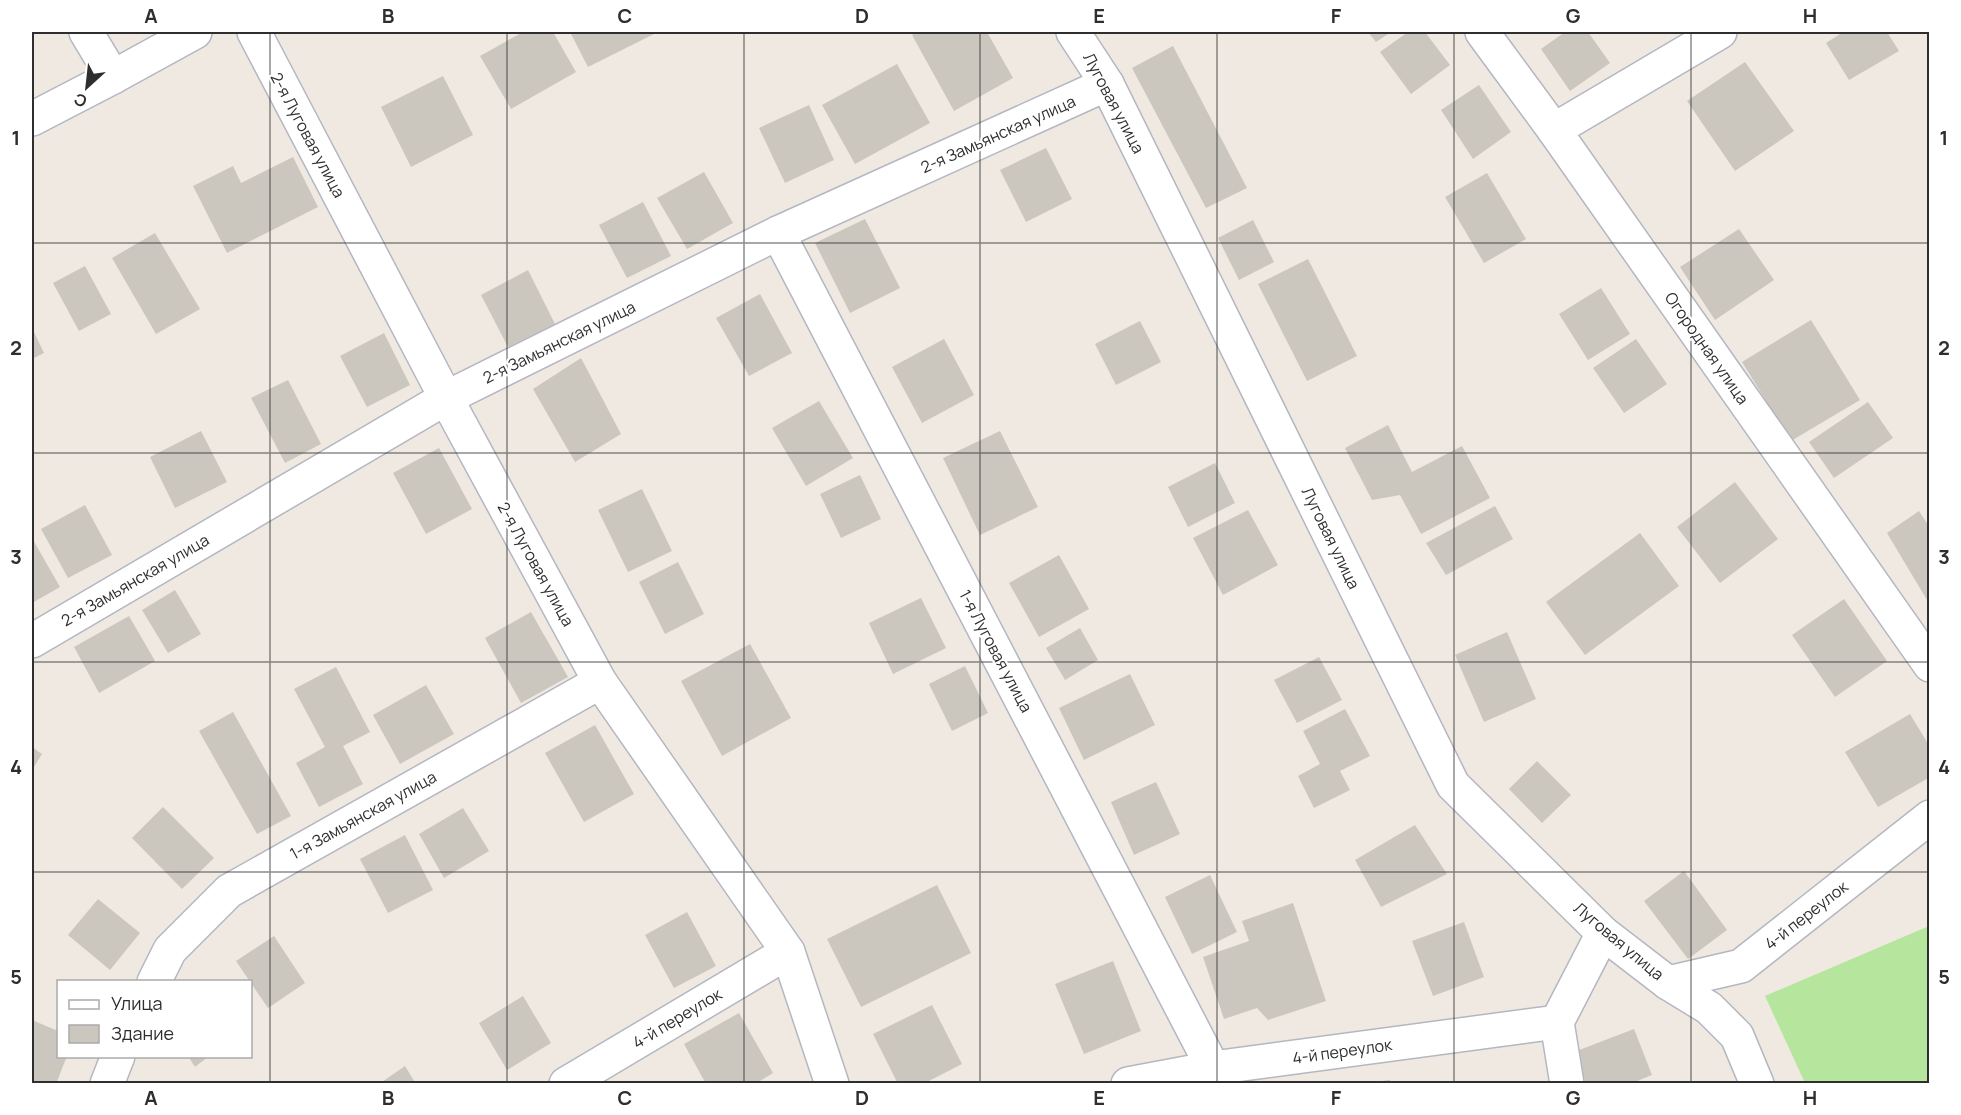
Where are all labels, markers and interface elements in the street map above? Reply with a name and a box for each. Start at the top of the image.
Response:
text: A [144,2,158,29]
text: B [382,2,395,29]
text: C [618,2,632,29]
text: D [855,2,869,29]
text: E [1093,2,1105,29]
text: F [1331,2,1342,29]
text: G [1566,2,1581,29]
text: H [1803,2,1817,29]
street label: Луговая улица [1078,49,1150,157]
north arrow [57,57,117,117]
street label: 2-я Луговая улица [266,68,350,202]
text: С [70,88,90,113]
street label: 2-я Замьянская улица [917,90,1079,178]
text: 1 [12,124,20,151]
text: 1 [1940,124,1948,151]
street label: Огородная улица [1660,287,1754,409]
street label: 2-я Замьянская улица [479,295,639,389]
text: 2 [10,334,22,361]
text: 2 [1938,334,1950,361]
street label: Луговая улица [1297,483,1365,593]
street label: 2-я Луговая улица [493,498,579,630]
street label: 2-я Замьянская улица [57,529,213,631]
text: 3 [10,543,22,570]
text: 3 [1938,543,1950,570]
street label: 1-я Луговая улица [954,586,1038,716]
text: 4 [10,753,22,780]
text: 4 [1938,753,1950,780]
street label: 1-я Замьянская улица [286,766,440,864]
street label: 4-й переулок [1760,875,1853,955]
street label: Луговая улица [1569,897,1669,985]
text: 5 [10,963,22,990]
text: 5 [1938,963,1950,990]
legend [57,980,252,1058]
street label: 4-й переулок [628,982,727,1053]
text: Улица [111,991,163,1015]
text: Здание [111,1021,174,1045]
street label: 4-й переулок [1291,1033,1394,1069]
text: A [144,1084,158,1111]
text: B [382,1084,395,1111]
text: C [618,1084,632,1111]
text: D [855,1084,869,1111]
text: E [1093,1084,1105,1111]
text: F [1331,1084,1342,1111]
text: G [1566,1084,1581,1111]
text: H [1803,1084,1817,1111]

